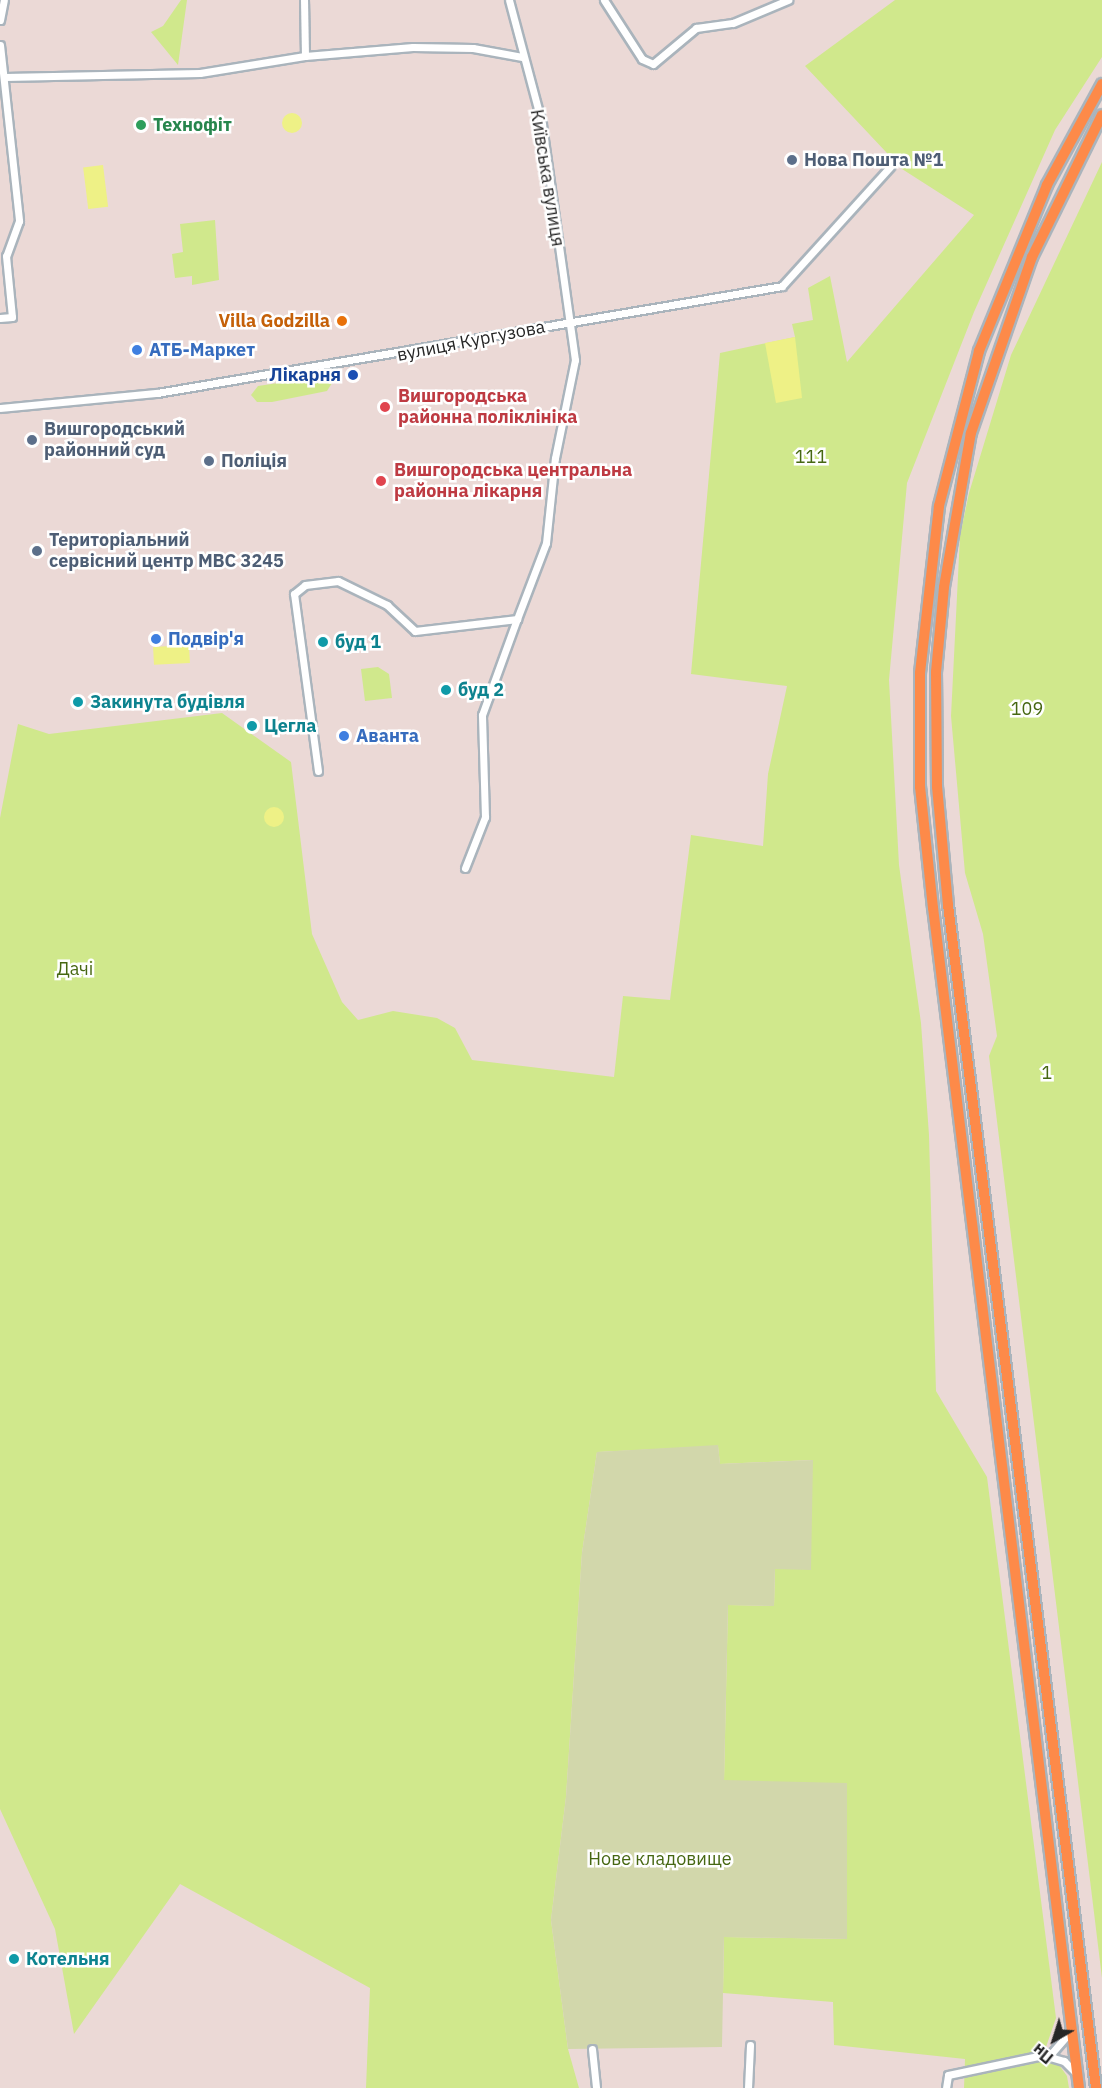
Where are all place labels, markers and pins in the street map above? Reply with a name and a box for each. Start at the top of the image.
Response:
place label: Технофіт [153,114,232,136]
marker: Технофіт [134,118,148,132]
place label: Нова Пошта №1 [804,149,943,171]
marker: Нова Пошта №1 [785,153,799,167]
place label: Villa Godzilla [218,310,330,332]
marker: Villa Godzilla [335,314,349,328]
place label: АТБ-Маркет [149,339,255,361]
marker: АТБ-Маркет [130,343,144,357]
place label: Лікарня [269,364,341,386]
marker: Лікарня [346,368,360,382]
place label: Вишгородська районна поліклініка [398,386,577,428]
marker: Вишгородська районна поліклініка [376,398,394,416]
place label: Вишгородський районний суд [44,419,185,462]
marker: Вишгородський районний суд [25,433,39,447]
place label: Поліція [221,450,287,472]
marker: Поліція [202,454,216,468]
place label: Вишгородська центральна районна лікарня [394,460,632,502]
marker: Вишгородська центральна районна лікарня [372,472,390,490]
place label: Територіальний сервісний центр МВС 3245 [49,530,284,572]
marker: Територіальний сервісний центр МВС 3245 [30,544,44,558]
place label: Подвір'я [168,628,244,650]
place label: буд 1 [335,631,381,653]
marker: Подвір'я [149,632,163,646]
marker: буд 1 [316,635,330,649]
place label: буд 2 [458,679,504,701]
marker: буд 2 [439,683,453,697]
place label: Закинута будівля [90,691,245,713]
marker: Закинута будівля [71,695,85,709]
place label: Цегла [264,715,316,737]
marker: Цегла [245,719,259,733]
place label: Аванта [356,725,419,747]
marker: Аванта [337,729,351,743]
place label: Котельня [26,1948,110,1970]
marker: Котельня [7,1952,21,1966]

